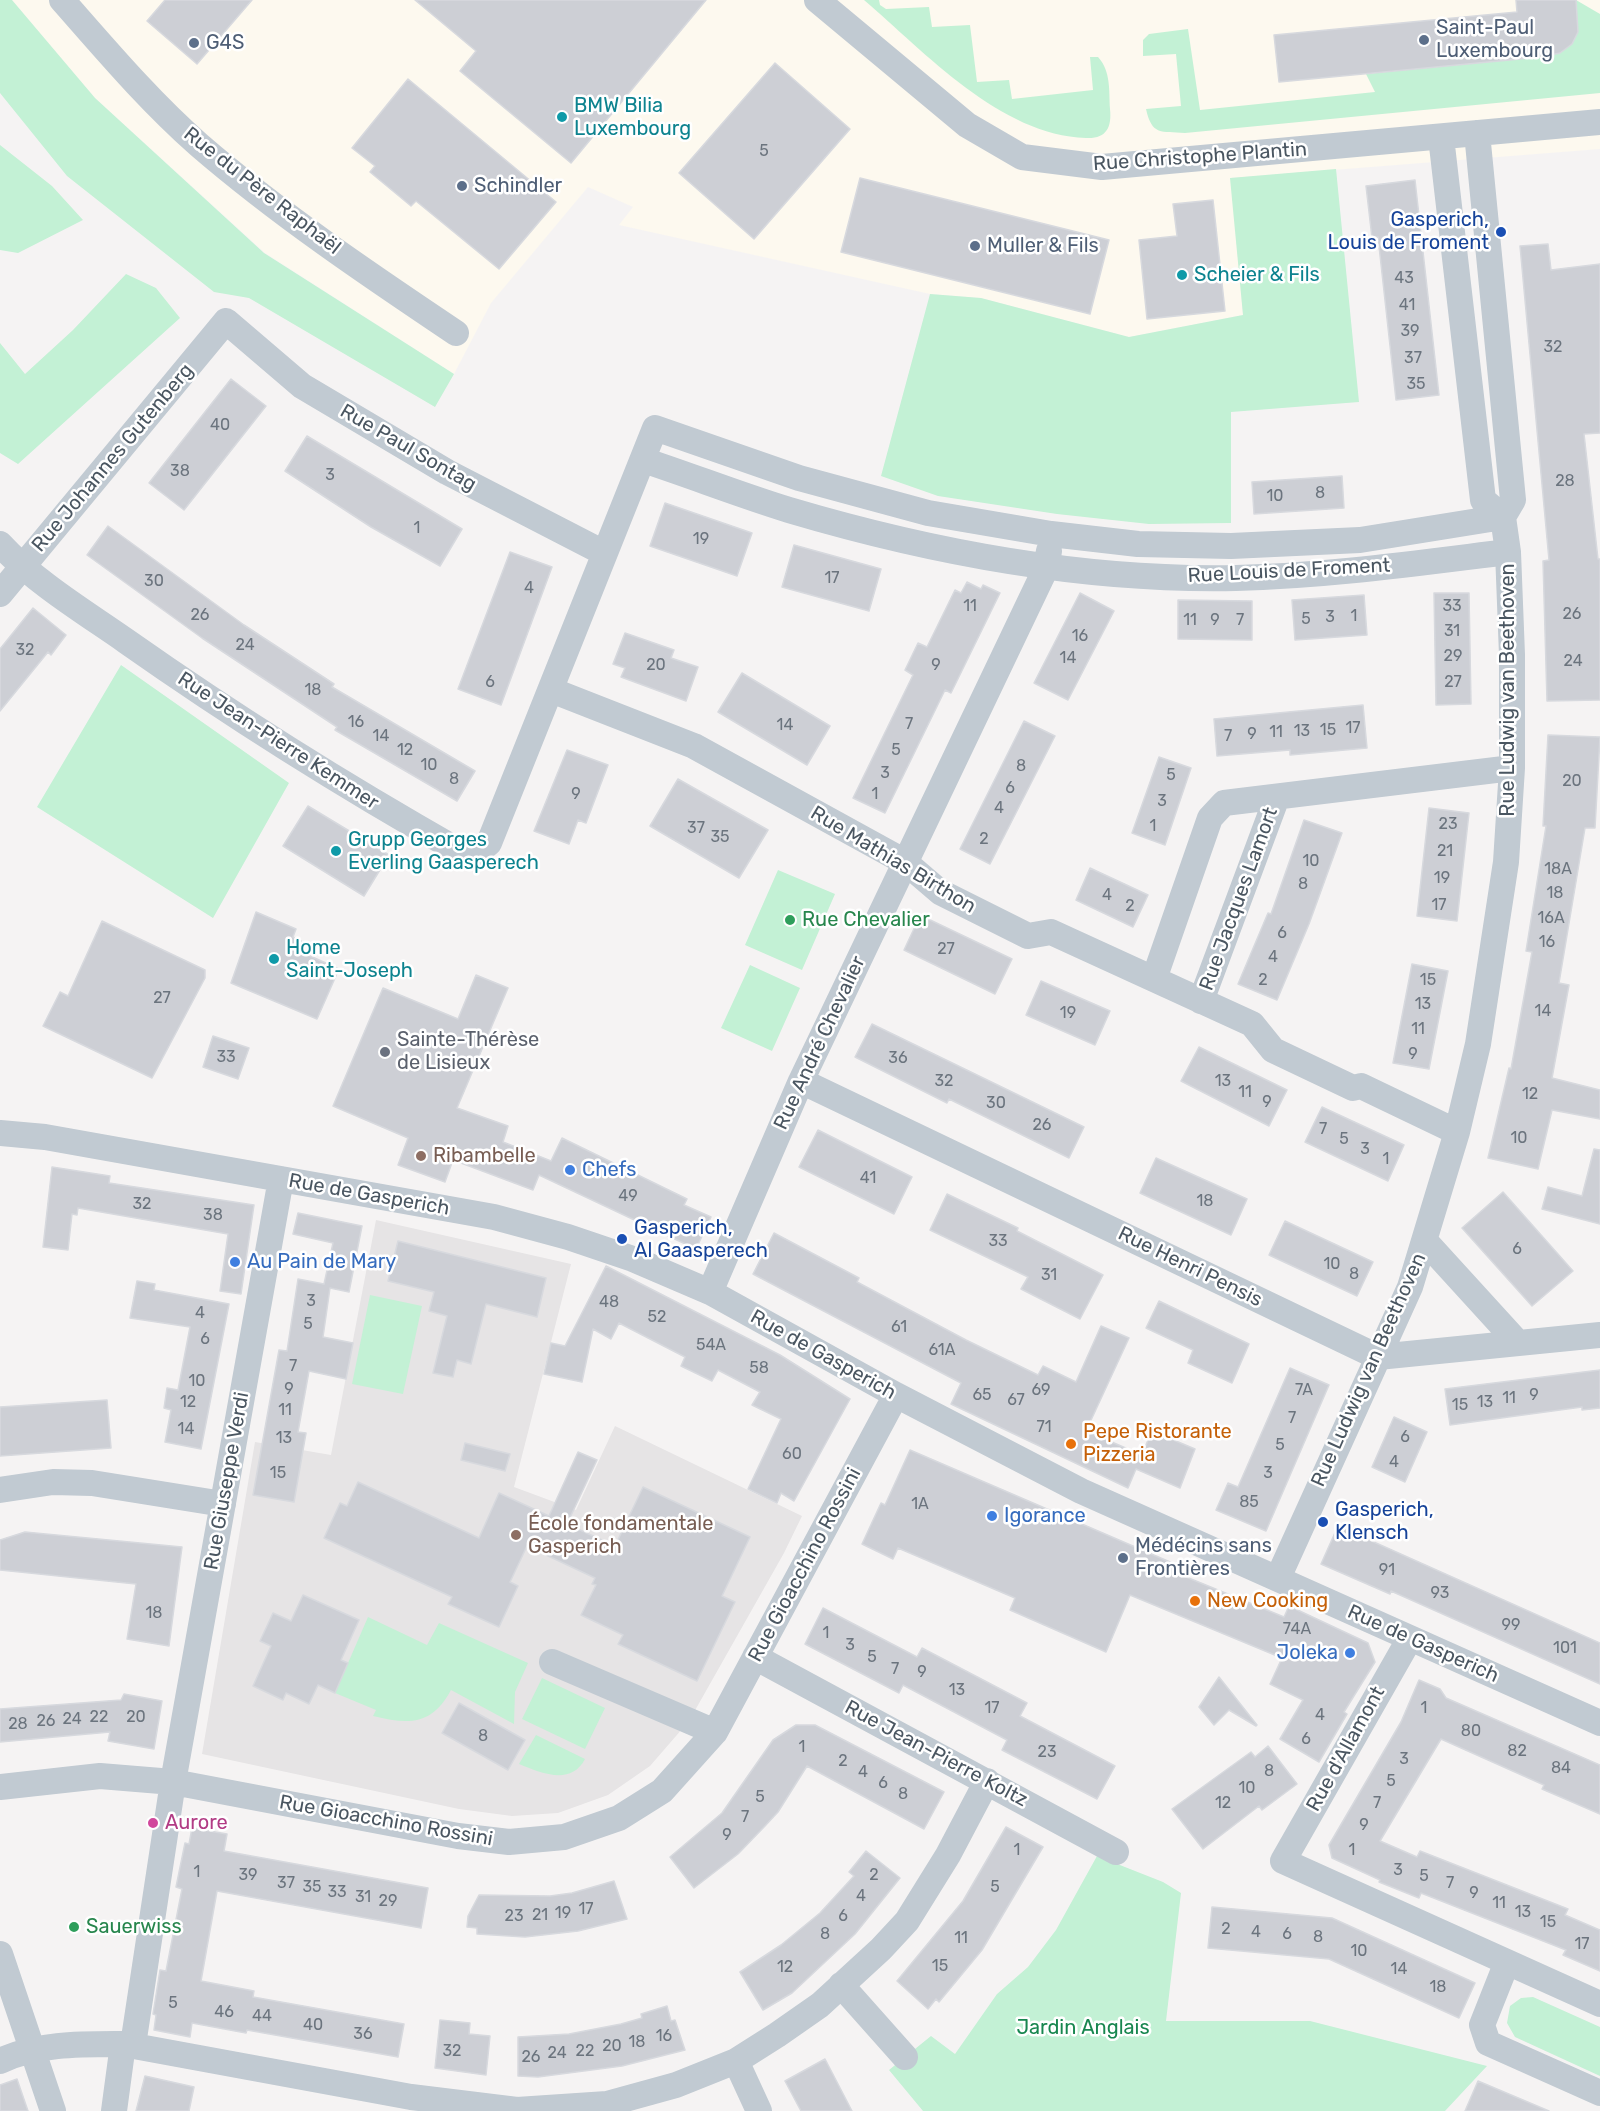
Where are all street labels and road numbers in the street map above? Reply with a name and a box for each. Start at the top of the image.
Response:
street label: Rue du Père Raphaël [179,122,345,260]
street label: Rue Christophe Plantin [1092,138,1308,176]
street label: Rue Johannes Gutenberg [27,359,199,557]
street label: Rue Paul Sontag [336,399,480,497]
street label: Rue Louis de Froment [1187,554,1391,588]
street label: Rue Ludwig van Beethoven [1496,563,1520,817]
street label: Rue Jean-Pierre Kemmer [173,667,383,815]
street label: Rue Mathias Birthon [806,801,980,919]
street label: Rue Jacques Lamort [1195,804,1283,994]
street label: Rue André Chevalier [769,952,871,1134]
street label: Rue de Gasperich [287,1169,451,1221]
street label: Rue Henri Pensis [1114,1222,1266,1312]
street label: Rue Ludwig van Beethoven [1307,1249,1431,1491]
street label: Rue de Gasperich [746,1305,900,1405]
street label: Rue Giuseppe Verdi [200,1390,254,1572]
street label: Rue Gioacchino Rossini [744,1464,866,1666]
street label: Rue de Gasperich [1344,1600,1502,1688]
street label: Rue d'Allamont [1302,1682,1390,1816]
street label: Rue Jean-Pierre Koltz [840,1696,1032,1812]
street label: Rue Gioacchino Rossini [277,1790,495,1852]

